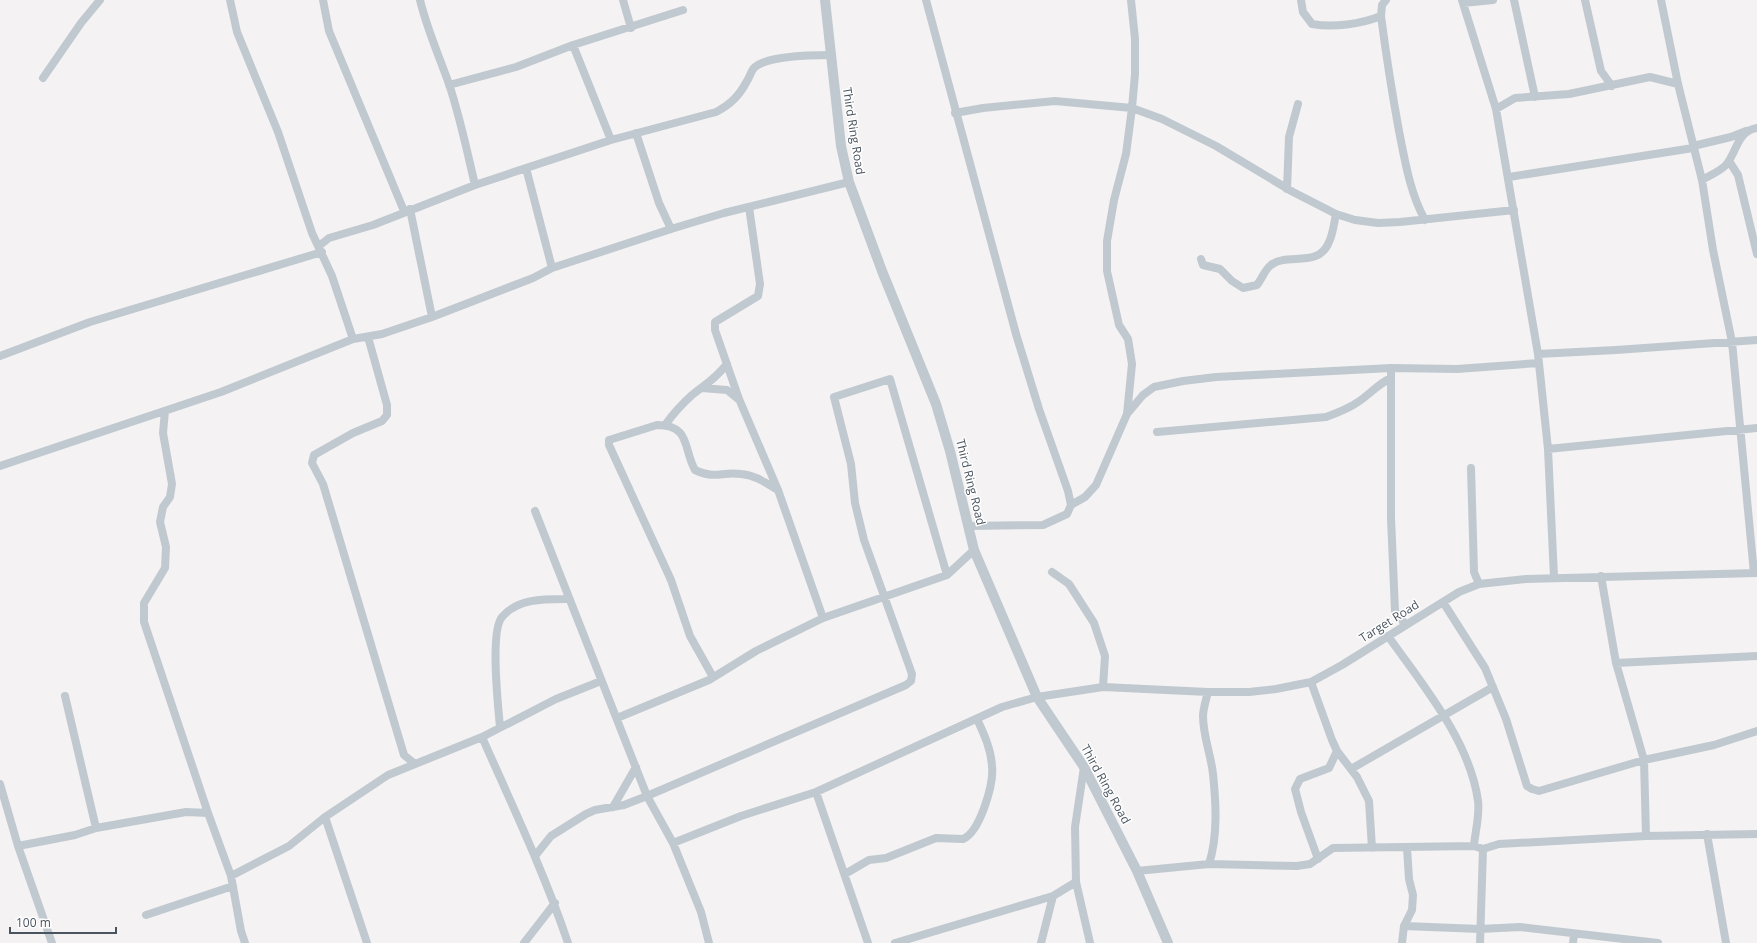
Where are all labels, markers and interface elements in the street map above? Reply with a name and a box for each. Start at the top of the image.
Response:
street label: Third Ring Road [839,86,869,176]
street label: Third Ring Road [952,437,990,527]
street label: Target Road [1356,596,1422,646]
street label: Third Ring Road [1077,741,1135,827]
scale bar [10,909,116,935]
text: 100 m [16,914,51,931]

